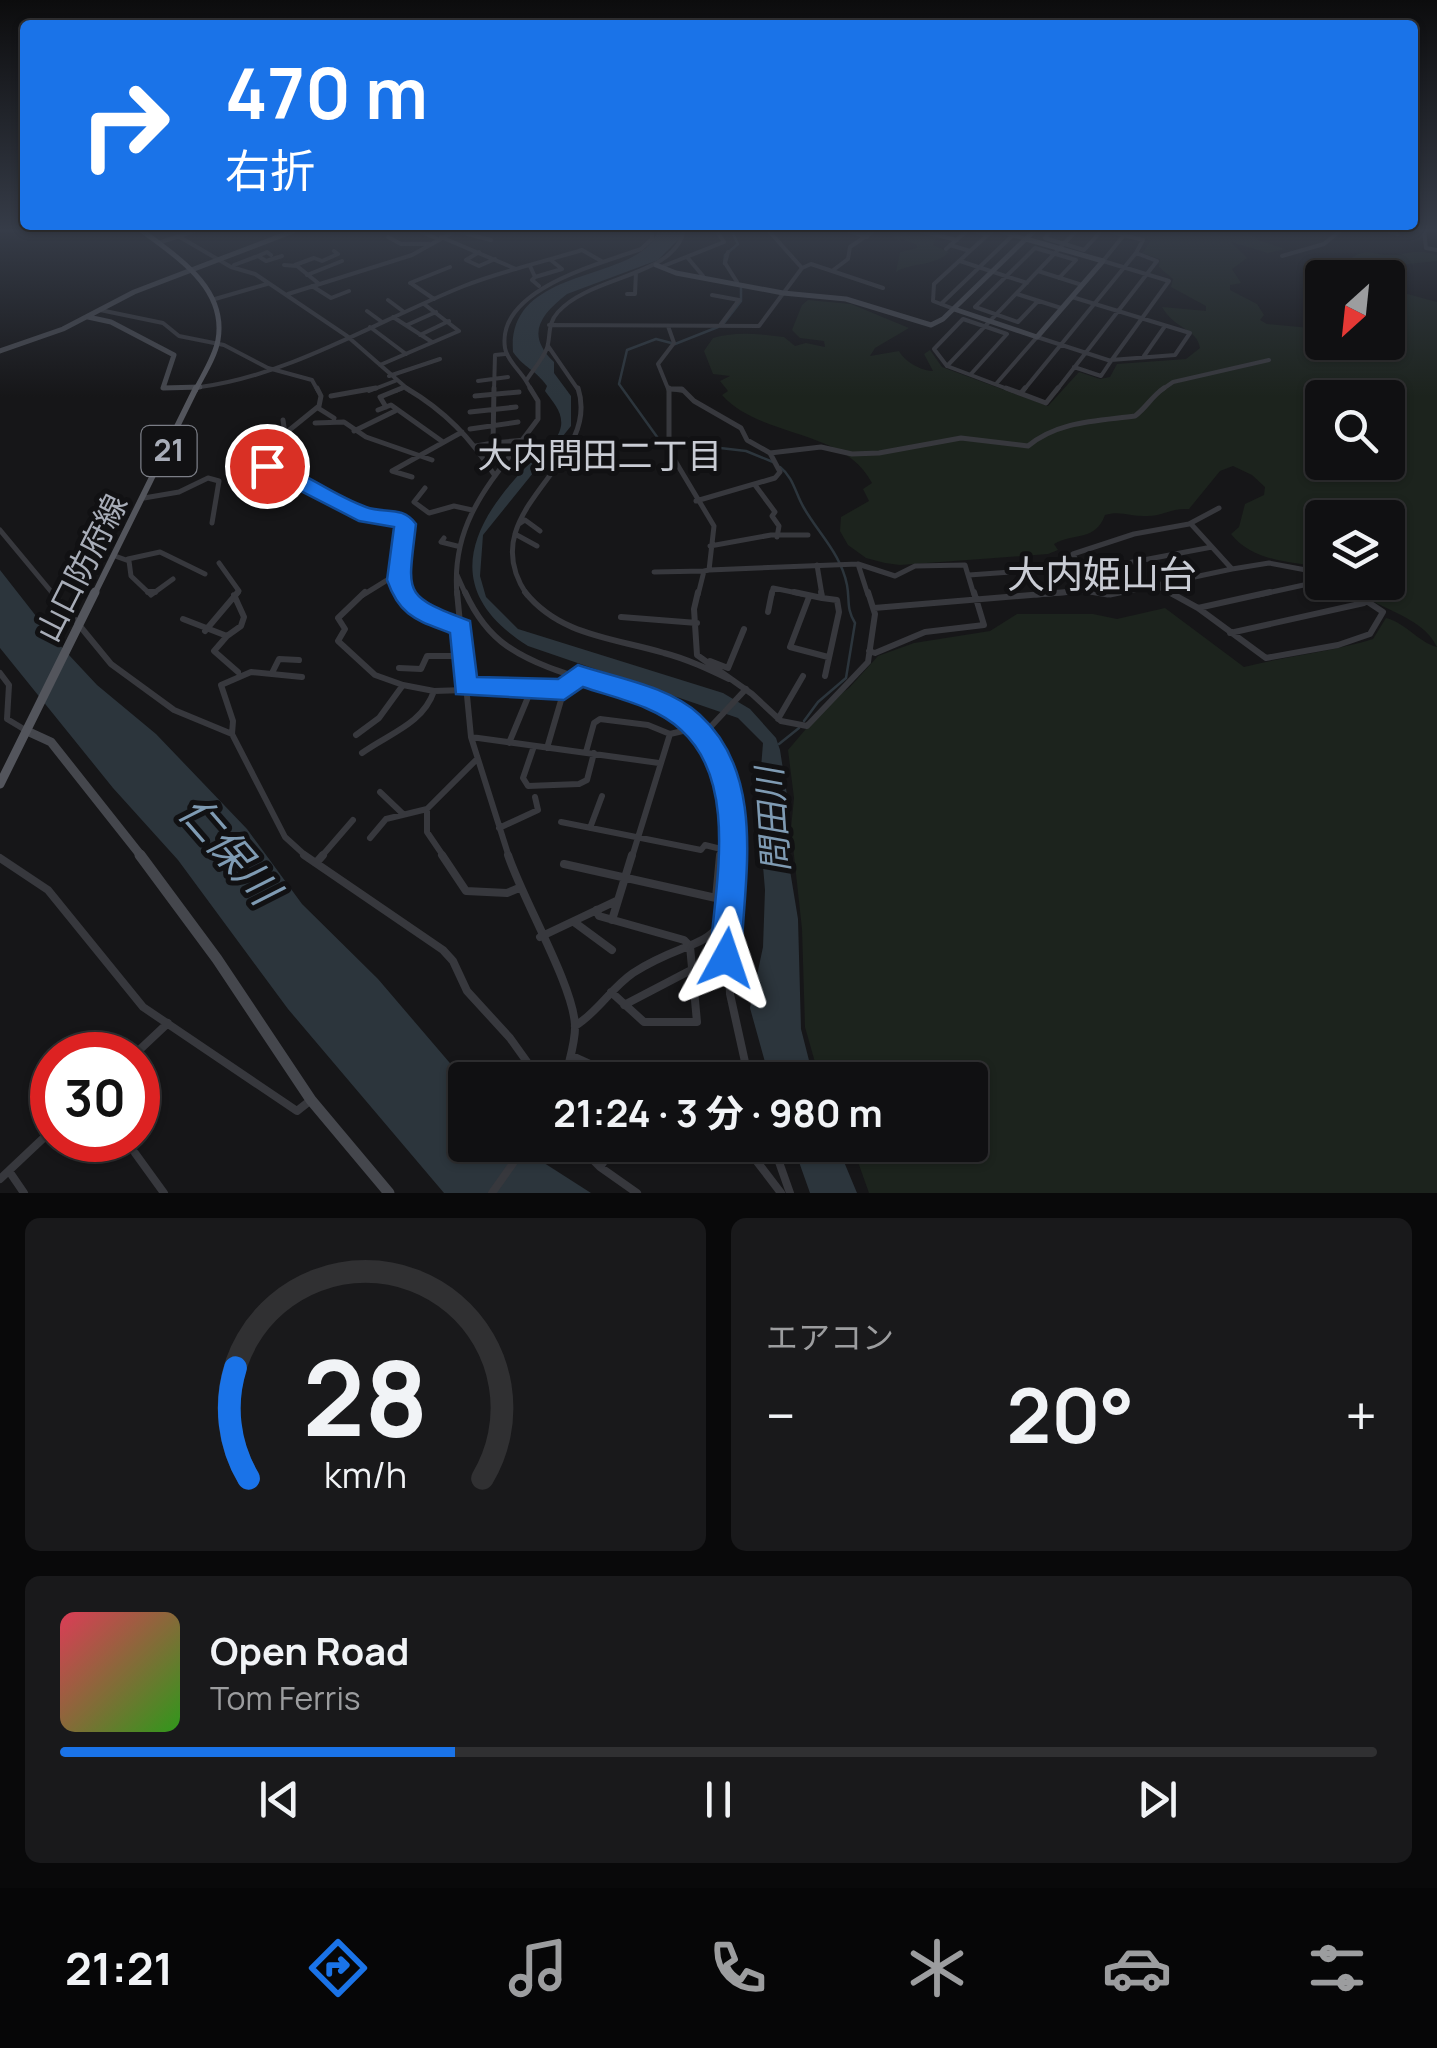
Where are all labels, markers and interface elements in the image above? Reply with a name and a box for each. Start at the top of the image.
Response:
text: 470 m [225,44,428,140]
icon: right [60,60,190,190]
text: 右折 [225,139,315,201]
north arrow [1305,260,1405,360]
map controls [1305,260,1405,600]
button: search [1305,380,1405,480]
pin [225,424,310,509]
road number: 21 [142,426,196,476]
district label: 大内問田二丁目 [477,431,723,479]
icon: arrive [240,439,295,494]
street label: 山口防府線 [25,486,137,649]
button: layers [1305,500,1405,600]
district label: 大内姫山台 [1007,547,1197,599]
water label: 問田川 [744,762,800,874]
water label: 仁保川 [167,783,296,919]
position arrow [674,906,778,1010]
speed limit sign: 30 [30,1032,160,1162]
text: 21:24 · 3 分 · 980 m [553,1086,883,1138]
text: エアコン [766,1315,894,1359]
text: 28 [303,1325,428,1467]
text: 20° [1007,1363,1134,1466]
text: − [766,1377,796,1453]
text: + [1345,1377,1377,1453]
text: km/h [324,1450,407,1499]
text: Open Road [210,1624,409,1676]
text: Tom Ferris [210,1676,361,1720]
icon: previous [252,1772,307,1827]
icon: pause [691,1772,746,1827]
icon: next [1130,1772,1185,1827]
icon: directions [303,1933,373,2003]
icon: music [503,1933,573,2003]
icon: phone [703,1933,773,2003]
icon: climate [902,1933,972,2003]
icon: car [1102,1933,1172,2003]
icon: filters [1302,1933,1372,2003]
text: 21:21 [65,1937,173,1999]

